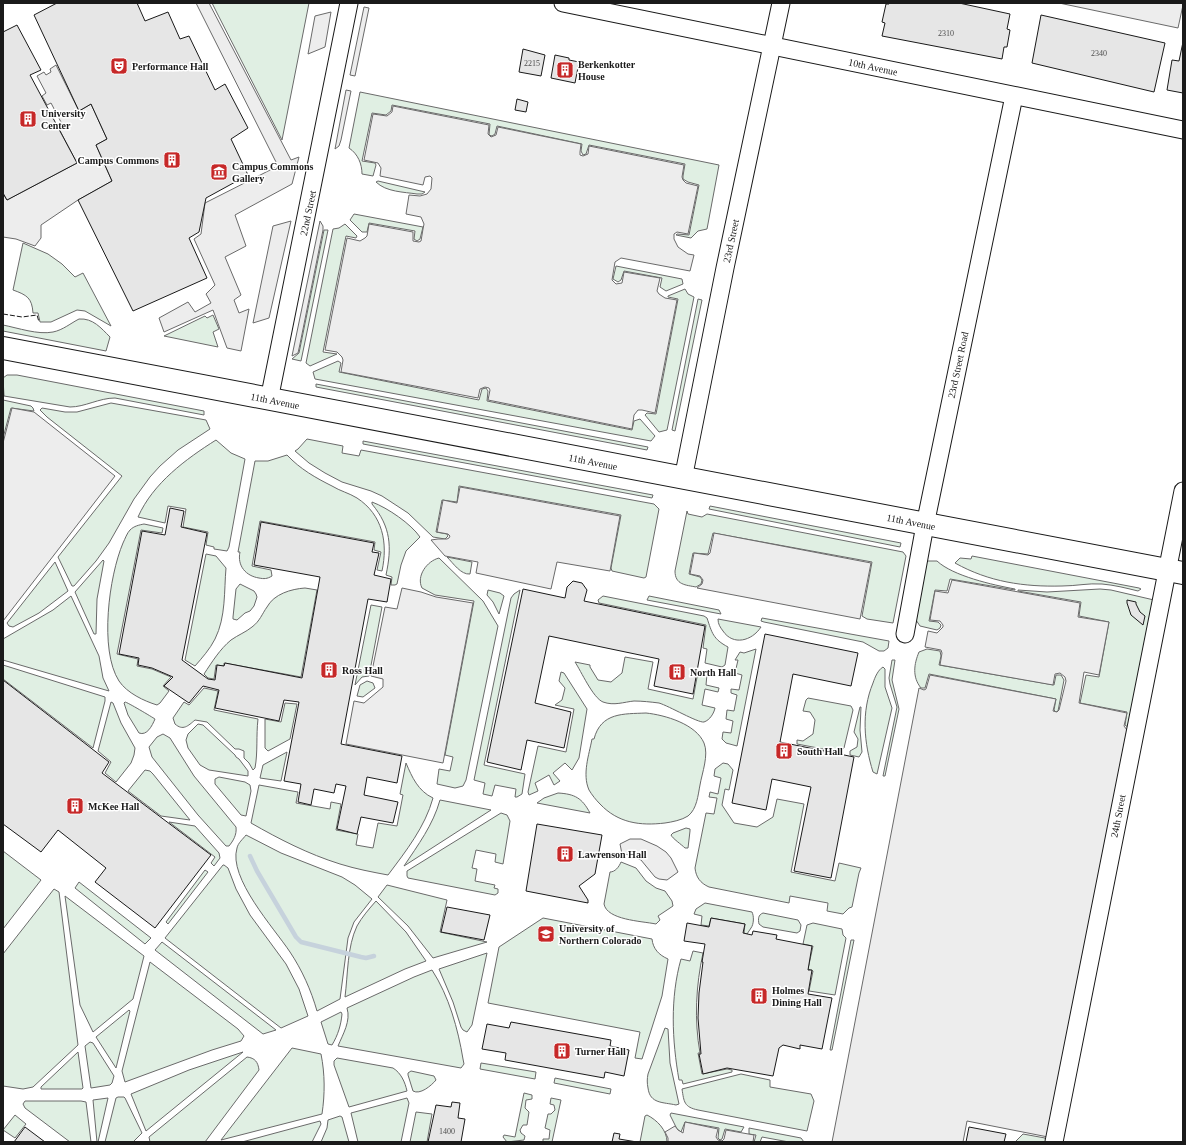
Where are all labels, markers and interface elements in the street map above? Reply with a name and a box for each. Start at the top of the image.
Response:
house number: 2310 [938,29,954,38]
house number: 2340 [1091,49,1107,58]
theatre icon: Performance Hall [109,56,129,76]
street label: 10th Avenue [847,56,899,78]
house number: 2215 [524,59,540,68]
place label: Berkenkotter House [578,59,636,82]
building icon: Berkenkotter House [555,60,575,80]
place label: Performance Hall [132,61,209,72]
place label: University Center [41,108,85,131]
building icon: University Center [18,109,38,129]
building icon: Campus Commons [162,150,182,170]
place label: Campus Commons [78,155,159,166]
place label: Campus Commons Gallery [232,161,314,184]
museum icon: Campus Commons Gallery [209,162,229,182]
street label: 22nd Street [298,189,318,237]
street label: 23rd Street [721,218,741,264]
street label: 23rd Street Road [946,331,970,399]
street label: 11th Avenue [250,391,301,411]
street label: 11th Avenue [568,452,619,472]
street label: 11th Avenue [886,512,937,532]
building icon: Ross Hall [319,660,339,680]
building icon: North Hall [667,662,687,682]
place label: Ross Hall [342,665,383,676]
place label: North Hall [690,667,737,678]
building icon: South Hall [774,741,794,761]
place label: South Hall [797,746,843,757]
street label: 24th Street [1108,793,1128,838]
building icon: McKee Hall [65,796,85,816]
place label: McKee Hall [88,801,140,812]
building icon: Lawrenson Hall [555,844,575,864]
place label: Lawrenson Hall [578,849,647,860]
place label: University of Northern Colorado [559,923,642,946]
school or university icon: University of Northern Colorado [536,924,556,944]
place label: Holmes Dining Hall [772,985,822,1008]
building icon: Holmes Dining Hall [749,986,769,1006]
building icon: Turner Hall [552,1041,572,1061]
place label: Turner Hall [575,1046,626,1057]
house number: 1400 [439,1127,455,1136]

